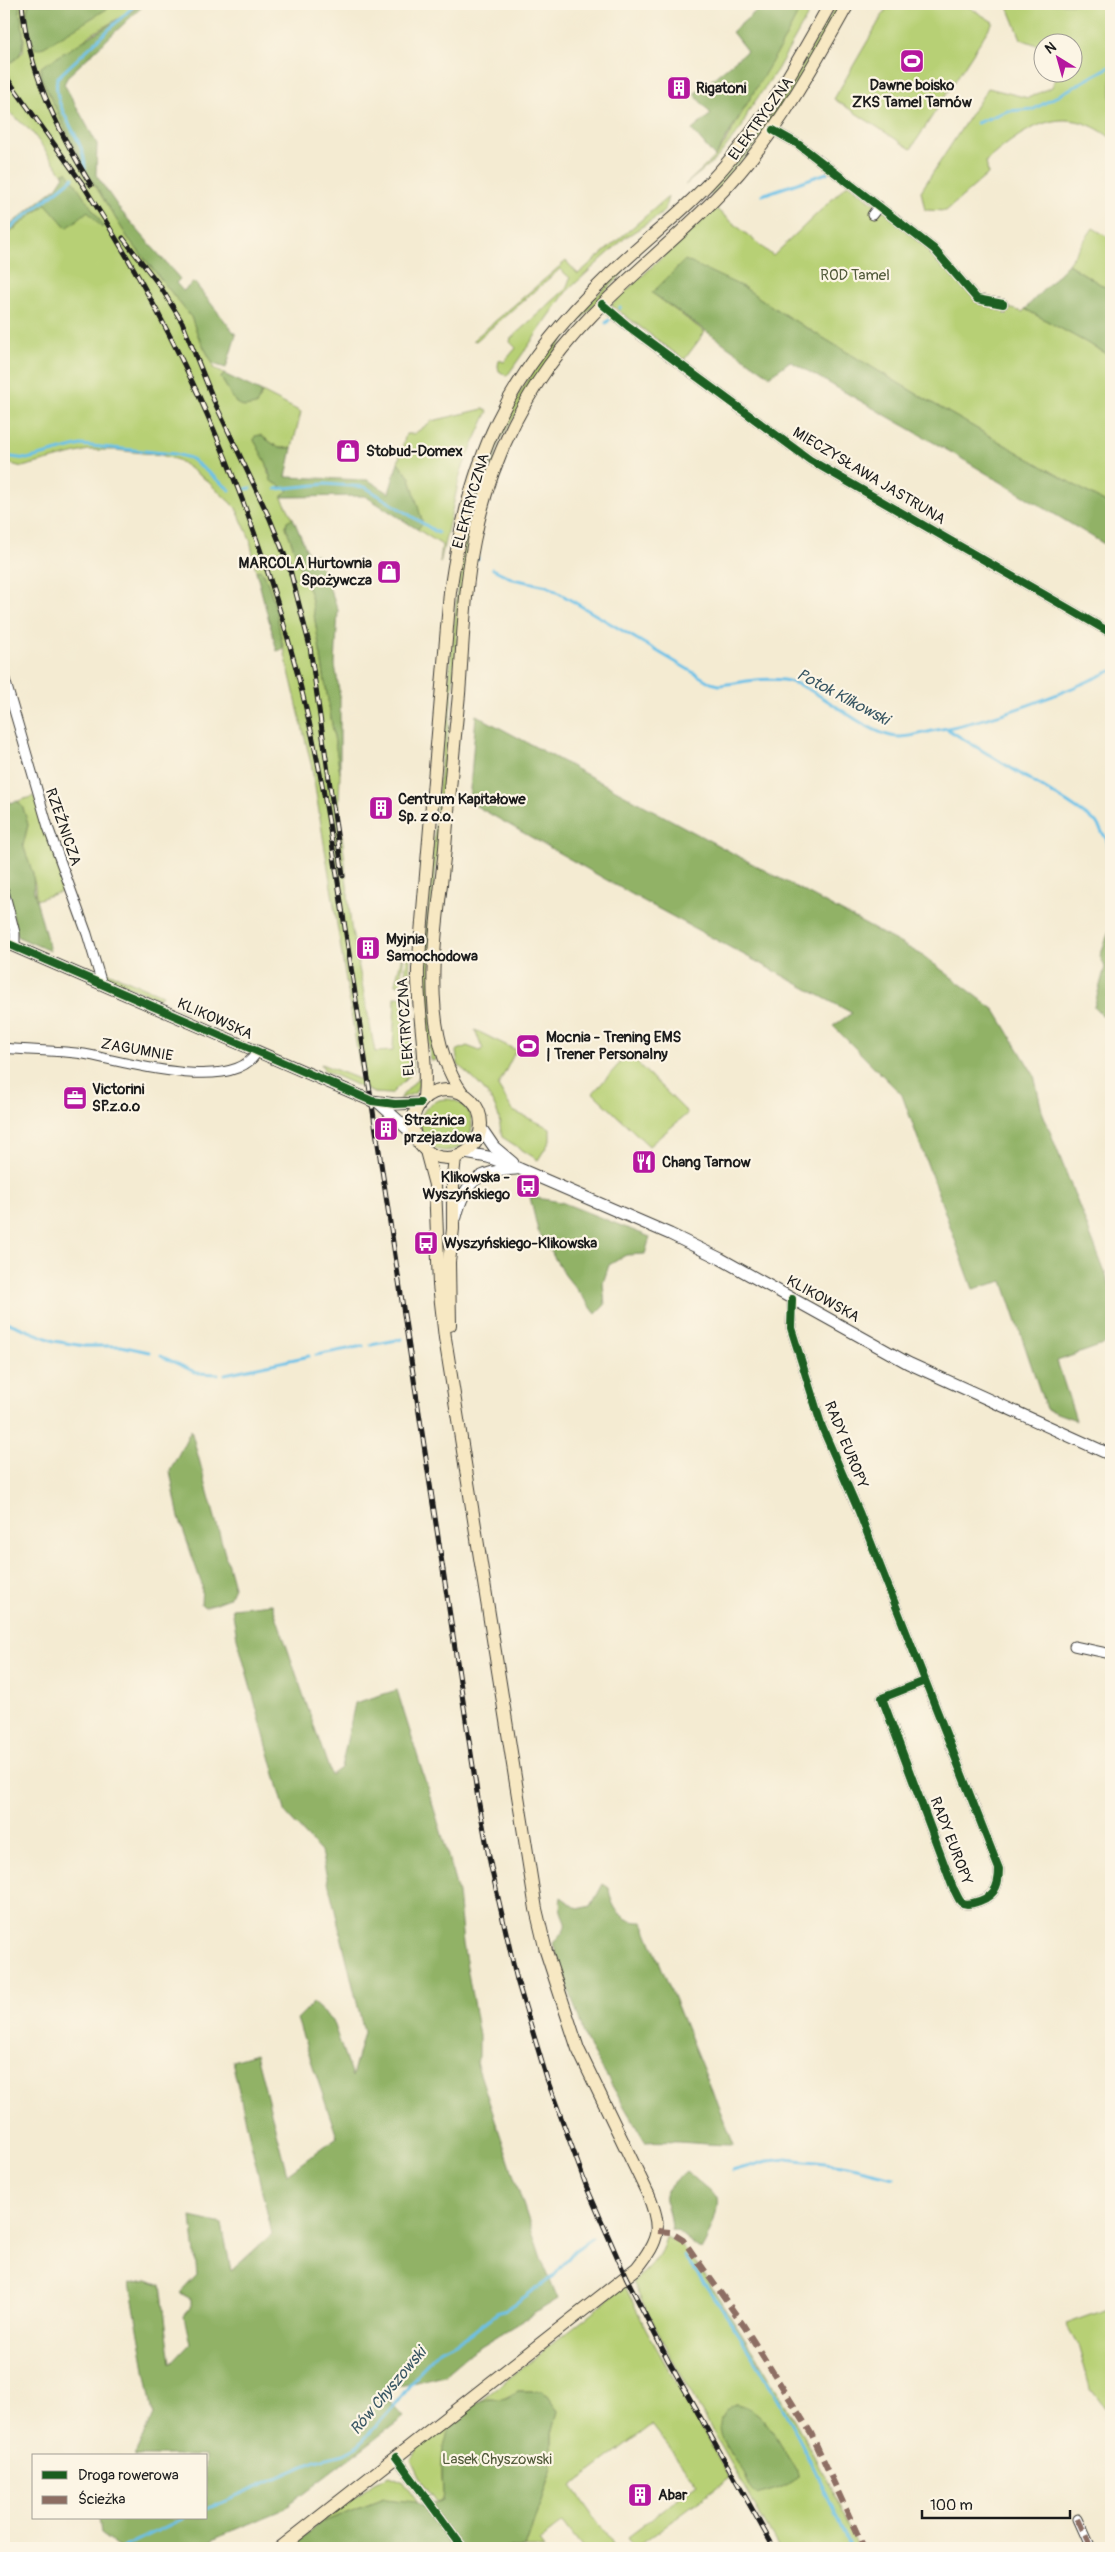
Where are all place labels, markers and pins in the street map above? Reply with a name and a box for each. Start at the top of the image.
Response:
sports icon: Dawne boisko ZKS Tamel Tarnów [899,48,925,74]
building icon: Rigatoni [666,75,692,101]
place label: Dawne boisko ZKS Tamel Tarnów [852,76,973,112]
place label: Rigatoni [696,79,747,98]
shop icon: Stobud-Domex [335,438,361,464]
place label: Stobud-Domex [366,442,463,461]
place label: MARCOLA Hurtownia Spożywcza [239,554,372,590]
shop icon: MARCOLA Hurtownia Spożywcza [376,559,402,585]
place label: Centrum Kapitałowe Sp. z o.o. [398,790,526,826]
building icon: Centrum Kapitałowe Sp. z o.o. [368,795,394,821]
place label: Myjnia Samochodowa [386,930,478,966]
building icon: Myjnia Samochodowa [355,935,381,961]
place label: Mocnia - Trening EMS | Trener Personalny [546,1028,681,1064]
sports icon: Mocnia - Trening EMS | Trener Personalny [515,1033,541,1059]
place label: Victorini SP.z.o.o [92,1080,145,1116]
office icon: Victorini SP.z.o.o [62,1085,88,1111]
place label: Strażnica przejazdowa [404,1111,482,1147]
building icon: Strażnica przejazdowa [373,1116,399,1142]
restaurant icon: Chang Tarnow [631,1149,657,1175]
place label: Chang Tarnow [662,1153,752,1172]
place label: Klikowska - Wyszyńskiego [423,1168,511,1204]
bus stop icon: Klikowska - Wyszyńskiego [515,1173,541,1199]
bus stop icon: Wyszyńskiego-Klikowska [413,1230,439,1256]
place label: Wyszyńskiego-Klikowska [444,1234,597,1253]
building icon: Abar [627,2482,653,2508]
place label: Abar [658,2486,688,2505]

